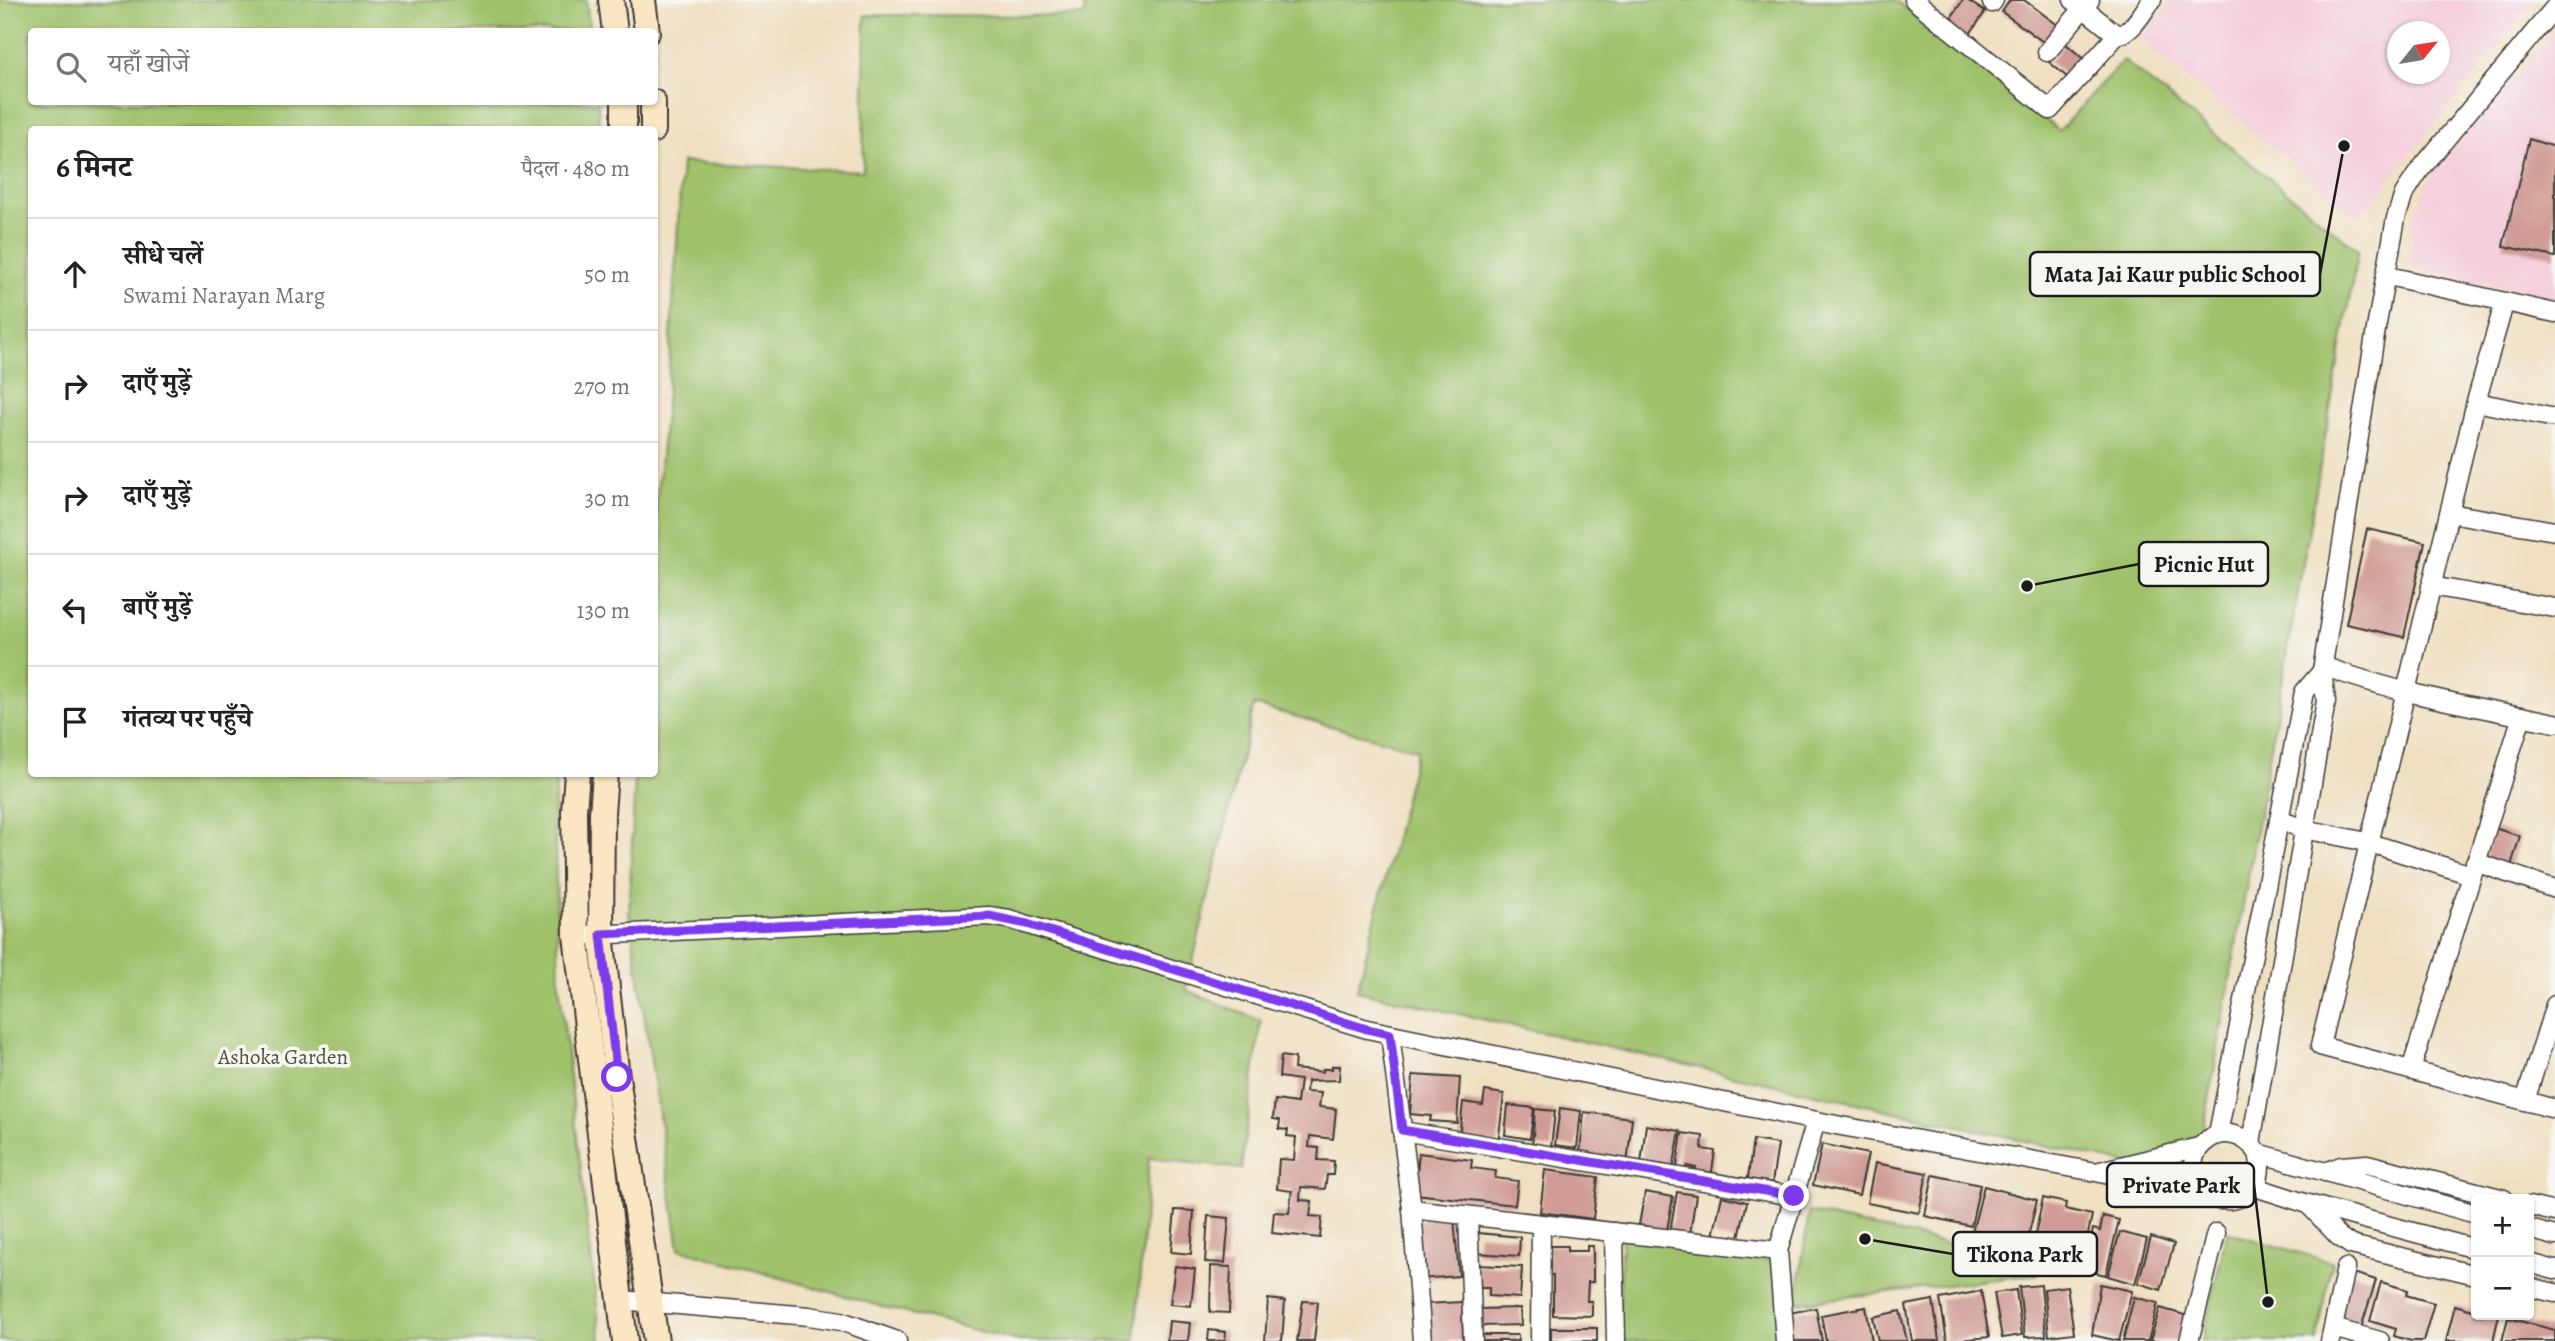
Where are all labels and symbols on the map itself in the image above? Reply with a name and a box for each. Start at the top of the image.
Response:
north arrow [2387,21,2450,84]
callout: Mata Jai Kaur public School [2030,252,2320,296]
text: Mata Jai Kaur public School [2044,259,2306,290]
callout: Picnic Hut [2139,542,2268,586]
text: Picnic Hut [2154,549,2255,580]
park label: Ashoka Garden [217,1043,348,1071]
route start [601,1061,632,1092]
callout: Private Park [2107,1163,2254,1207]
text: Private Park [2122,1170,2240,1201]
route end [1778,1180,1809,1211]
callout: Tikona Park [1953,1232,2097,1276]
text: Tikona Park [1967,1239,2083,1270]

